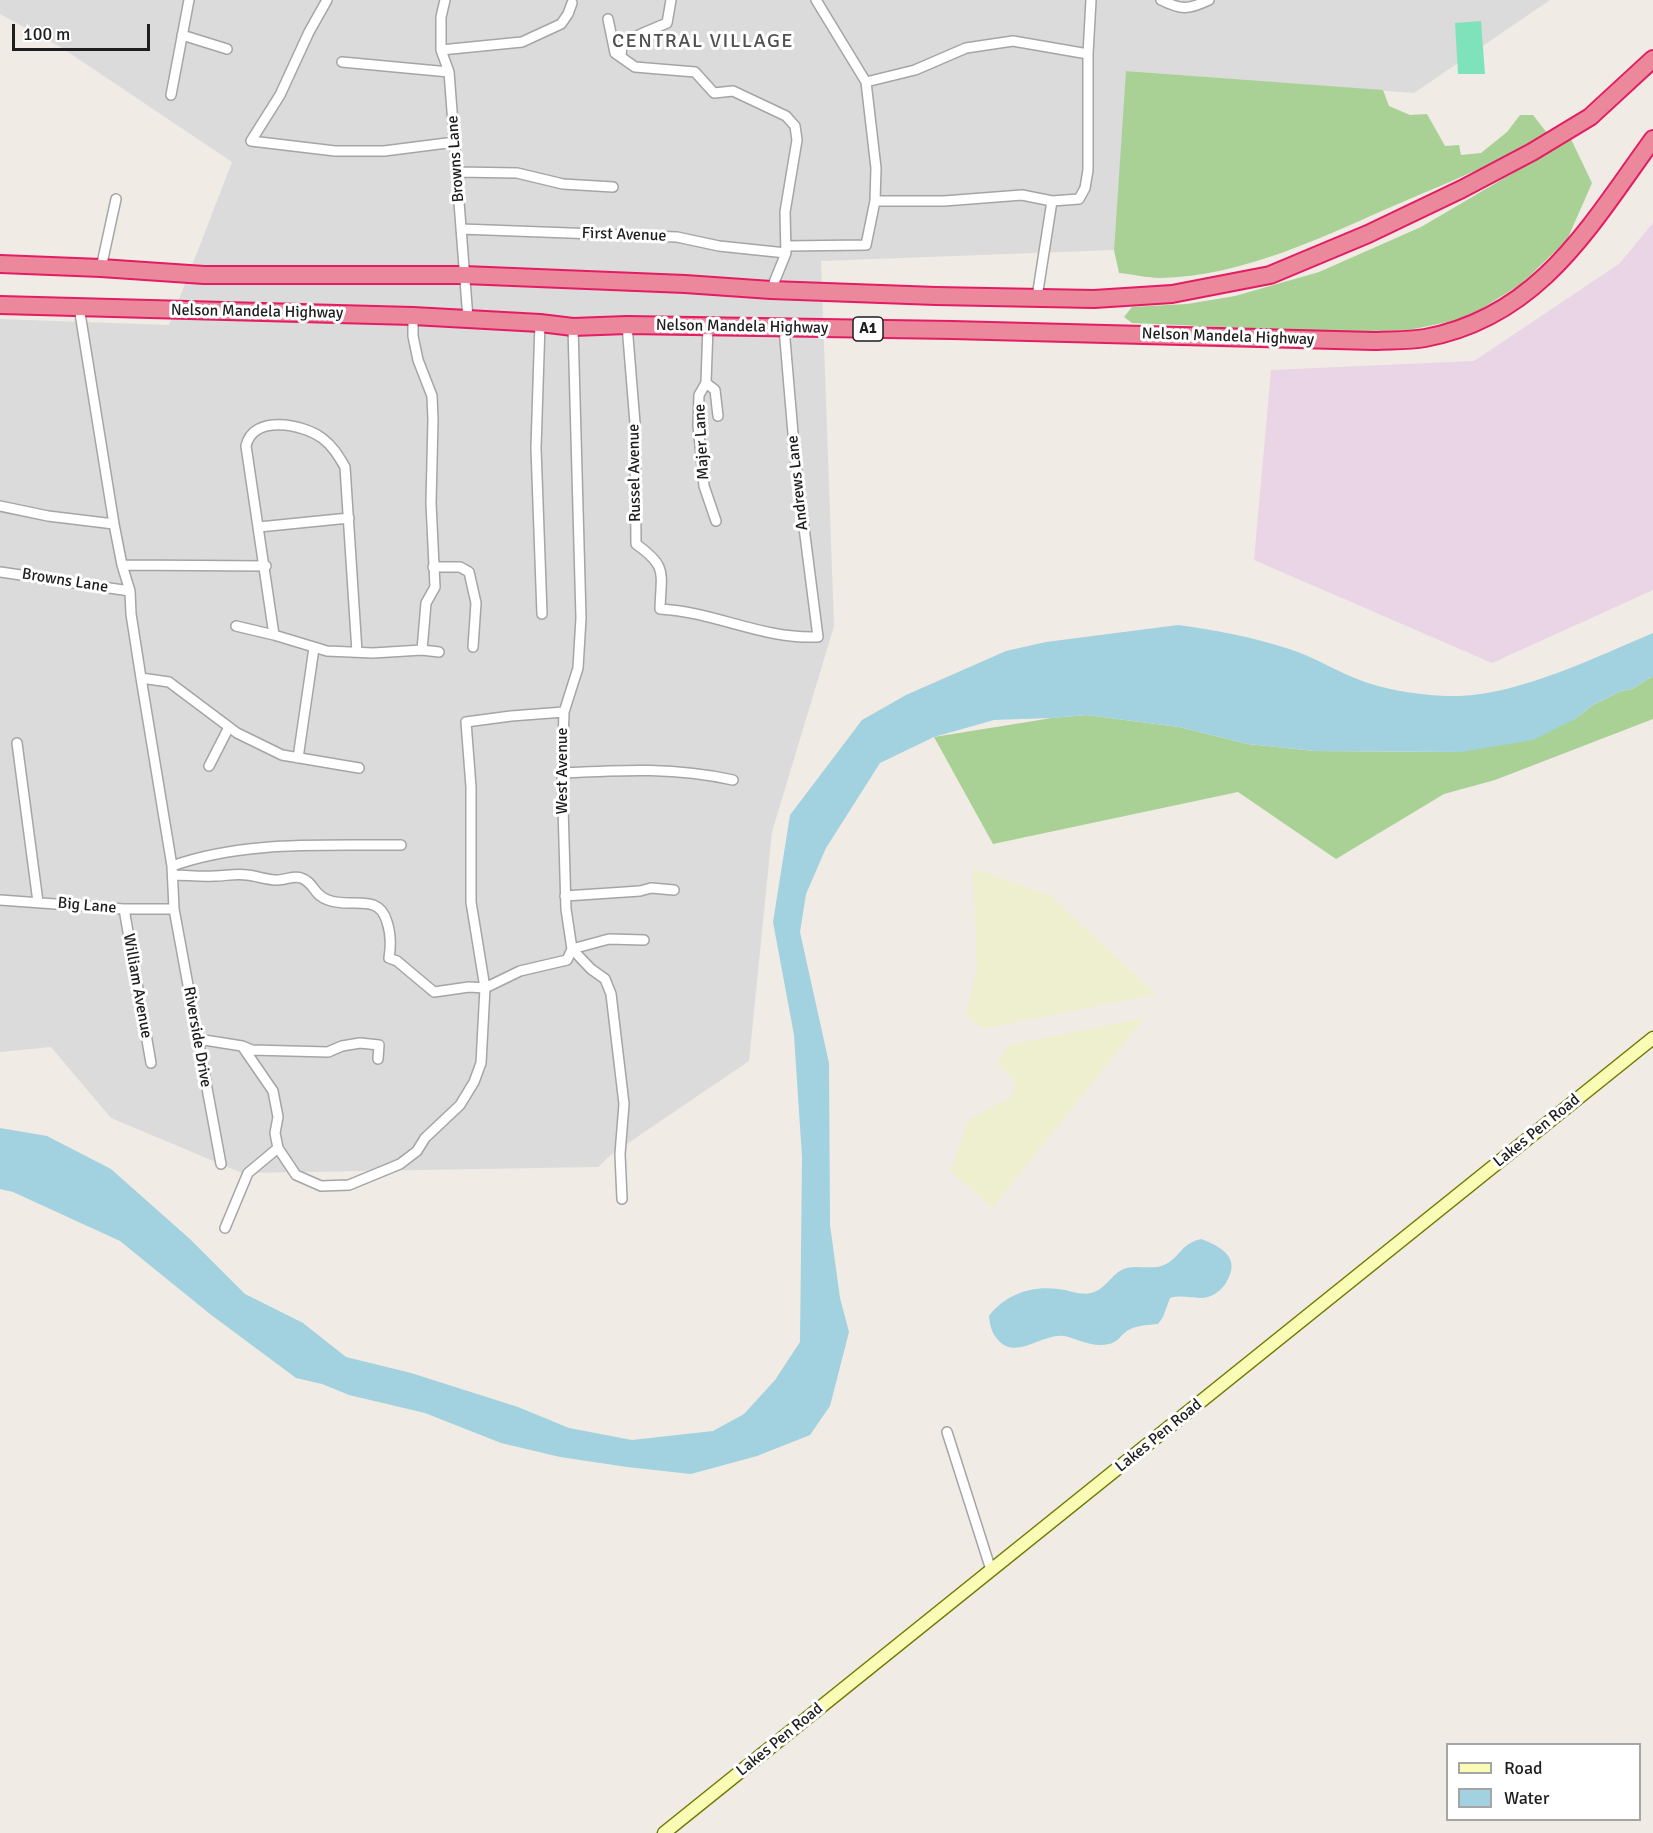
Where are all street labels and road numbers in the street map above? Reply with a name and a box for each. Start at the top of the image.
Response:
street label: Browns Lane [443,115,469,203]
street label: First Avenue [581,224,667,246]
street label: Nelson Mandela Highway [171,301,343,323]
street label: Nelson Mandela Highway [656,316,828,338]
road number: A1 [853,317,883,341]
street label: Nelson Mandela Highway [1141,324,1315,350]
street label: Majer Lane [690,404,714,480]
street label: Russel Avenue [625,424,645,522]
street label: Andrews Lane [783,435,813,531]
street label: Browns Lane [21,565,109,597]
street label: West Avenue [553,727,573,815]
street label: Big Lane [57,894,117,918]
street label: William Avenue [118,932,156,1040]
street label: Riverside Drive [179,985,215,1089]
street label: Lakes Pen Road [1490,1090,1584,1172]
street label: Lakes Pen Road [1112,1395,1206,1477]
street label: Lakes Pen Road [733,1699,827,1781]

